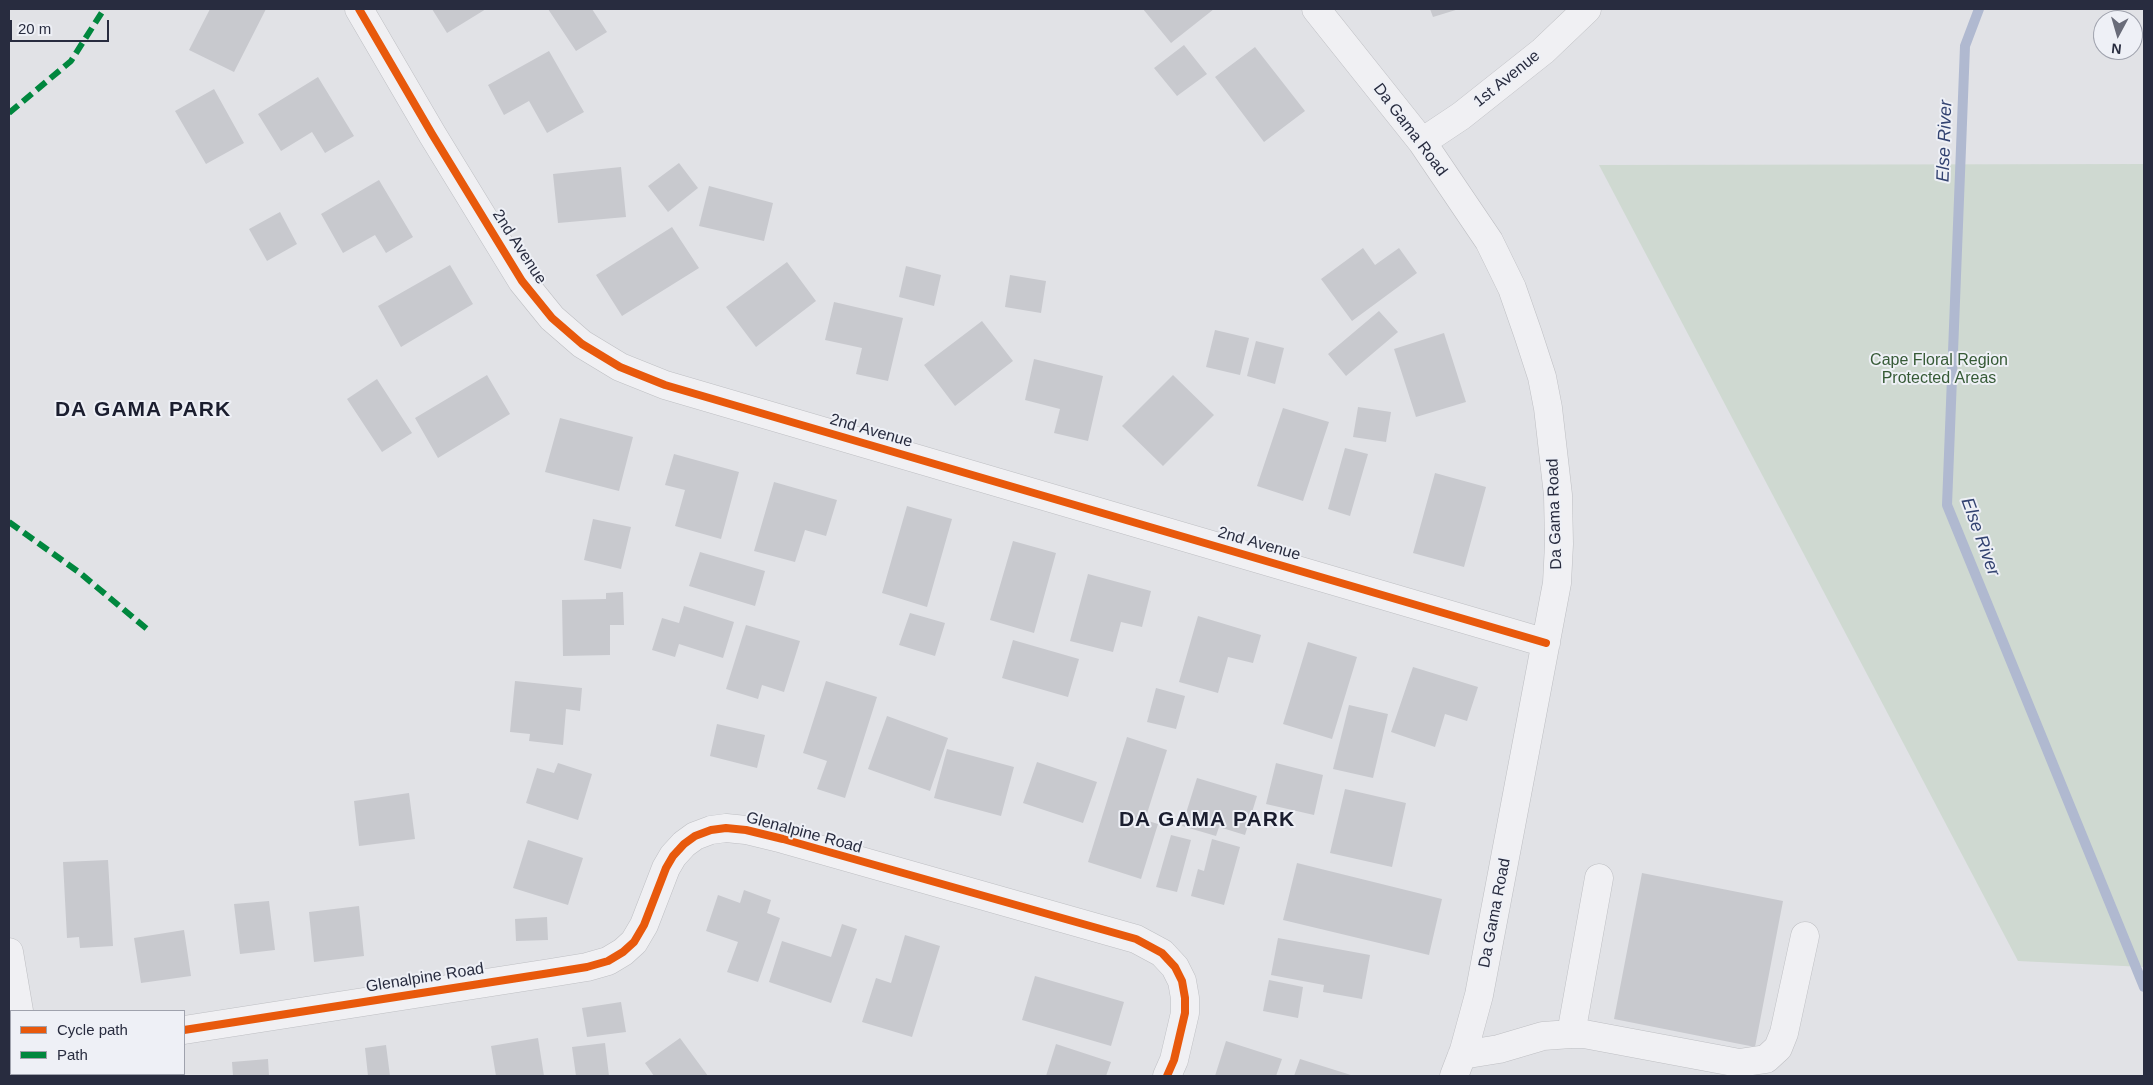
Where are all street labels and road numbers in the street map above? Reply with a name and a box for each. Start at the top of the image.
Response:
street label: 1st Avenue [1470,46,1544,112]
street label: Da Gama Road [1369,80,1451,180]
street label: 2nd Avenue [488,206,550,288]
street label: 2nd Avenue [827,410,915,452]
street label: Da Gama Road [1543,458,1567,570]
street label: 2nd Avenue [1215,523,1303,565]
street label: Glenalpine Road [744,808,864,858]
street label: Da Gama Road [1475,857,1515,969]
street label: Glenalpine Road [365,959,485,997]

